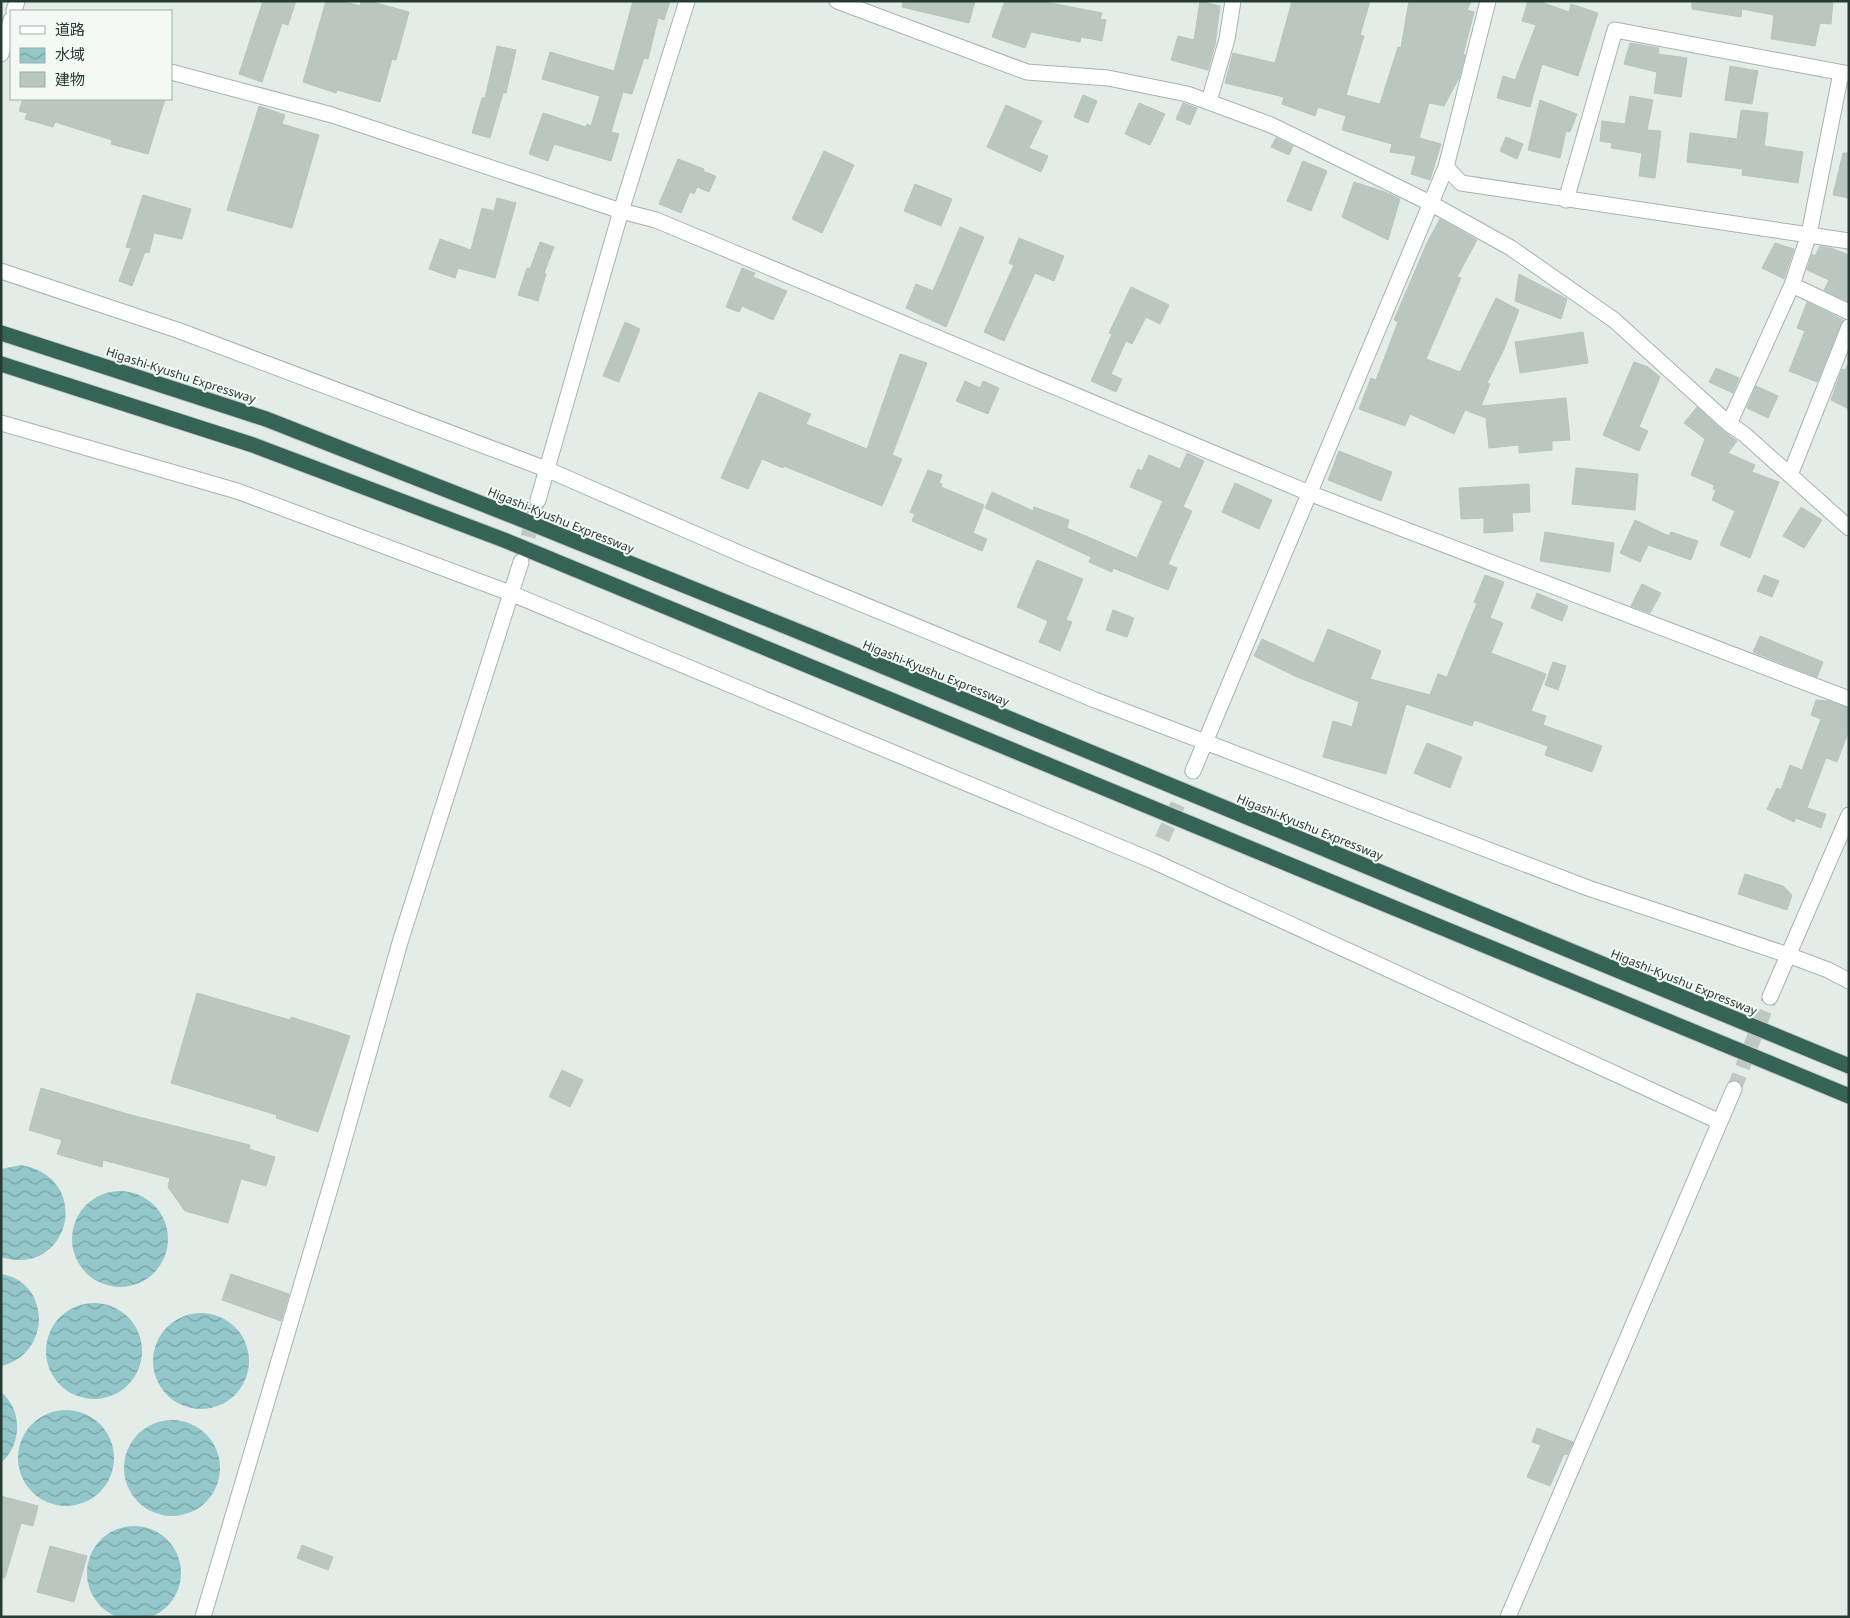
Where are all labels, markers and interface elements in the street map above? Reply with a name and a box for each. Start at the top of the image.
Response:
legend [10,10,172,100]
text: 道路 [55,19,85,39]
text: 水域 [55,44,85,64]
text: 建物 [55,69,85,89]
street label: Higashi-Kyushu Expressway [104,343,259,408]
street label: Higashi-Kyushu Expressway [485,483,638,558]
street label: Higashi-Kyushu Expressway [860,636,1013,711]
street label: Higashi-Kyushu Expressway [1234,790,1387,865]
street label: Higashi-Kyushu Expressway [1608,945,1761,1020]

